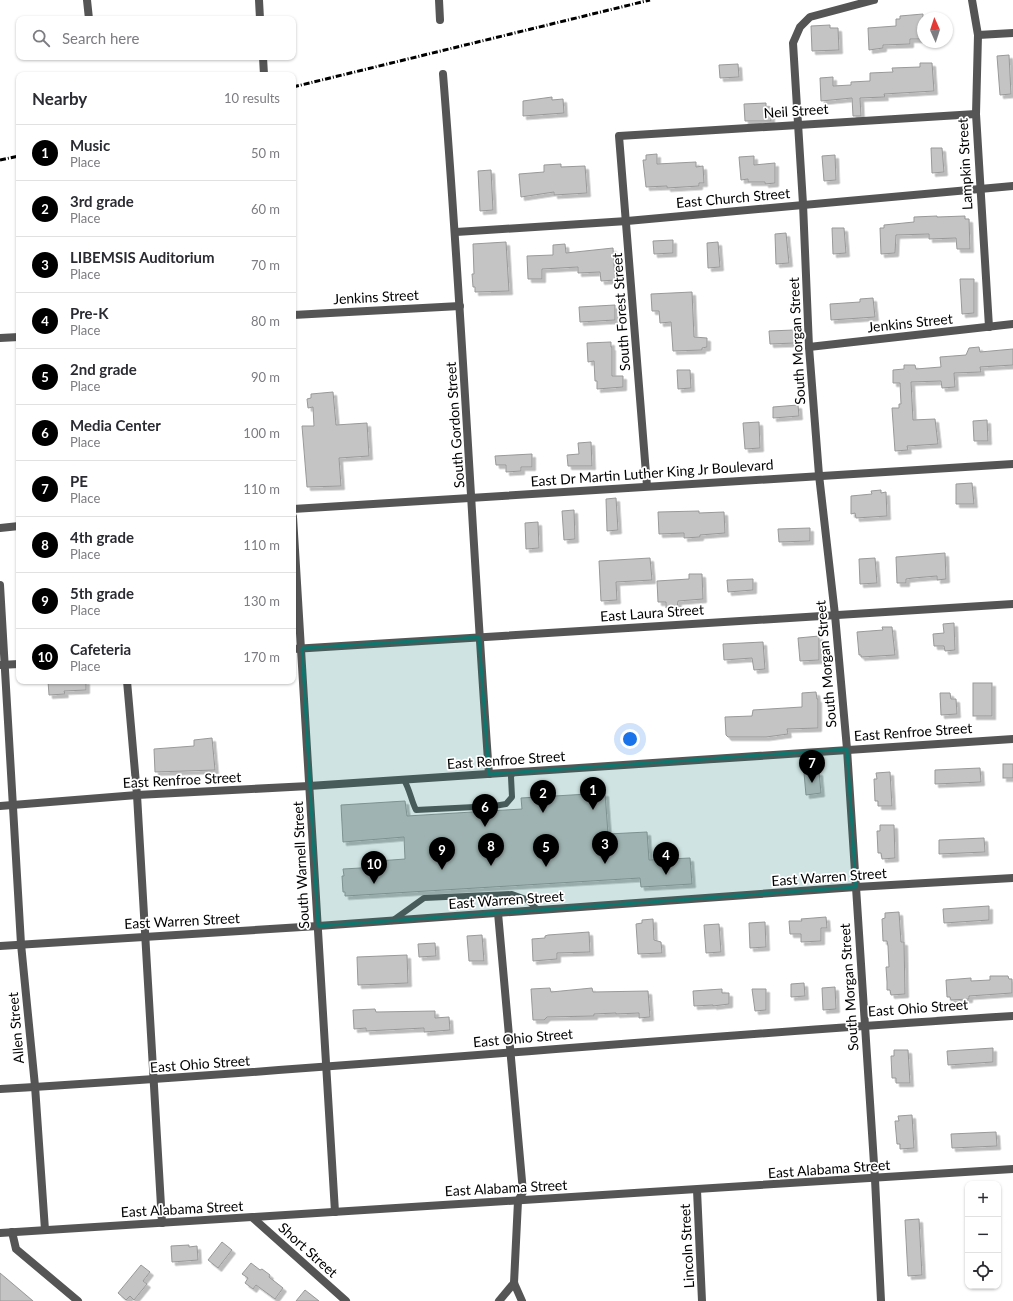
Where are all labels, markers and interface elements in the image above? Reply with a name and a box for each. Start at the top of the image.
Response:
north arrow [917,12,953,48]
search box [16,16,296,60]
icon: search [30,27,52,49]
text: Search here [62,29,139,47]
text: Nearby [32,88,87,109]
text: 10 results [224,90,280,106]
street label: Neil Street [763,100,829,121]
street label: Lampkin Street [954,118,975,211]
text: Music [70,136,110,154]
text: 1 [41,145,49,161]
text: 50 m [251,145,280,161]
text: Place [70,154,100,170]
street label: East Church Street [675,184,791,211]
text: 3rd grade [70,192,134,210]
text: 2 [41,201,49,217]
text: 60 m [251,201,280,217]
text: Place [70,210,100,226]
text: LIBEMSIS Auditorium [70,248,215,266]
street label: South Forest Street [608,252,633,372]
text: 3 [41,257,49,273]
text: 70 m [251,257,280,273]
text: Place [70,266,100,282]
street label: South Morgan Street [785,277,808,405]
street label: Jenkins Street [333,286,419,307]
text: Pre-K [70,304,108,322]
street label: Jenkins Street [866,310,953,335]
text: 4 [41,313,49,329]
text: 80 m [251,313,280,329]
text: Place [70,322,100,338]
text: 2nd grade [70,360,137,378]
street label: South Gordon Street [442,361,467,489]
text: 5 [41,369,49,385]
text: 90 m [251,369,280,385]
text: Place [70,378,100,394]
text: Media Center [70,416,161,434]
text: 6 [41,425,49,441]
text: 100 m [243,425,280,441]
text: Place [70,434,100,450]
street label: East Dr Martin Luther King Jr Boulevard [530,456,774,489]
text: PE [70,472,88,490]
text: 7 [41,481,49,497]
text: 110 m [243,481,280,497]
text: Place [70,490,100,506]
text: 4th grade [70,528,134,546]
text: 8 [41,537,49,553]
text: 110 m [243,537,280,553]
text: Place [70,546,100,562]
text: 5th grade [70,584,134,602]
text: 9 [41,593,49,609]
text: 130 m [243,593,280,609]
street label: East Laura Street [600,600,704,625]
street label: South Morgan Street [811,600,840,728]
text: Place [70,602,100,618]
text: Cafeteria [70,640,131,658]
text: 10 [37,649,53,665]
text: 170 m [243,649,280,665]
text: Place [70,658,100,674]
street label: East Renfroe Street [853,719,973,744]
your location [620,729,640,749]
street label: East Renfroe Street [446,747,566,772]
pin: 7 [799,750,825,783]
street label: East Renfroe Street [122,768,242,791]
pin: 1 [580,777,606,810]
pin: 2 [530,780,556,813]
pin: 6 [472,794,498,827]
street label: South Warnell Street [289,801,312,929]
pin: 3 [592,831,618,864]
pin: 8 [478,833,504,866]
pin: 5 [533,834,559,867]
pin: 9 [429,837,455,870]
pin: 4 [653,842,679,875]
pin: 10 [361,851,387,884]
street label: East Warren Street [771,864,887,889]
street label: East Warren Street [448,887,564,912]
street label: East Warren Street [124,909,240,932]
street label: South Morgan Street [836,923,861,1051]
street label: Allen Street [4,992,27,1065]
street label: East Ohio Street [867,996,969,1019]
street label: East Ohio Street [472,1025,574,1050]
street label: East Ohio Street [149,1052,251,1075]
street label: East Alabama Street [767,1156,891,1181]
street label: East Alabama Street [444,1176,568,1199]
map controls [965,1181,1001,1289]
button: + [965,1181,1001,1217]
street label: East Alabama Street [120,1197,244,1220]
street label: Lincoln Street [676,1203,697,1289]
button: − [965,1217,1001,1253]
street label: Short Street [275,1219,341,1281]
button: locate [965,1253,1001,1289]

